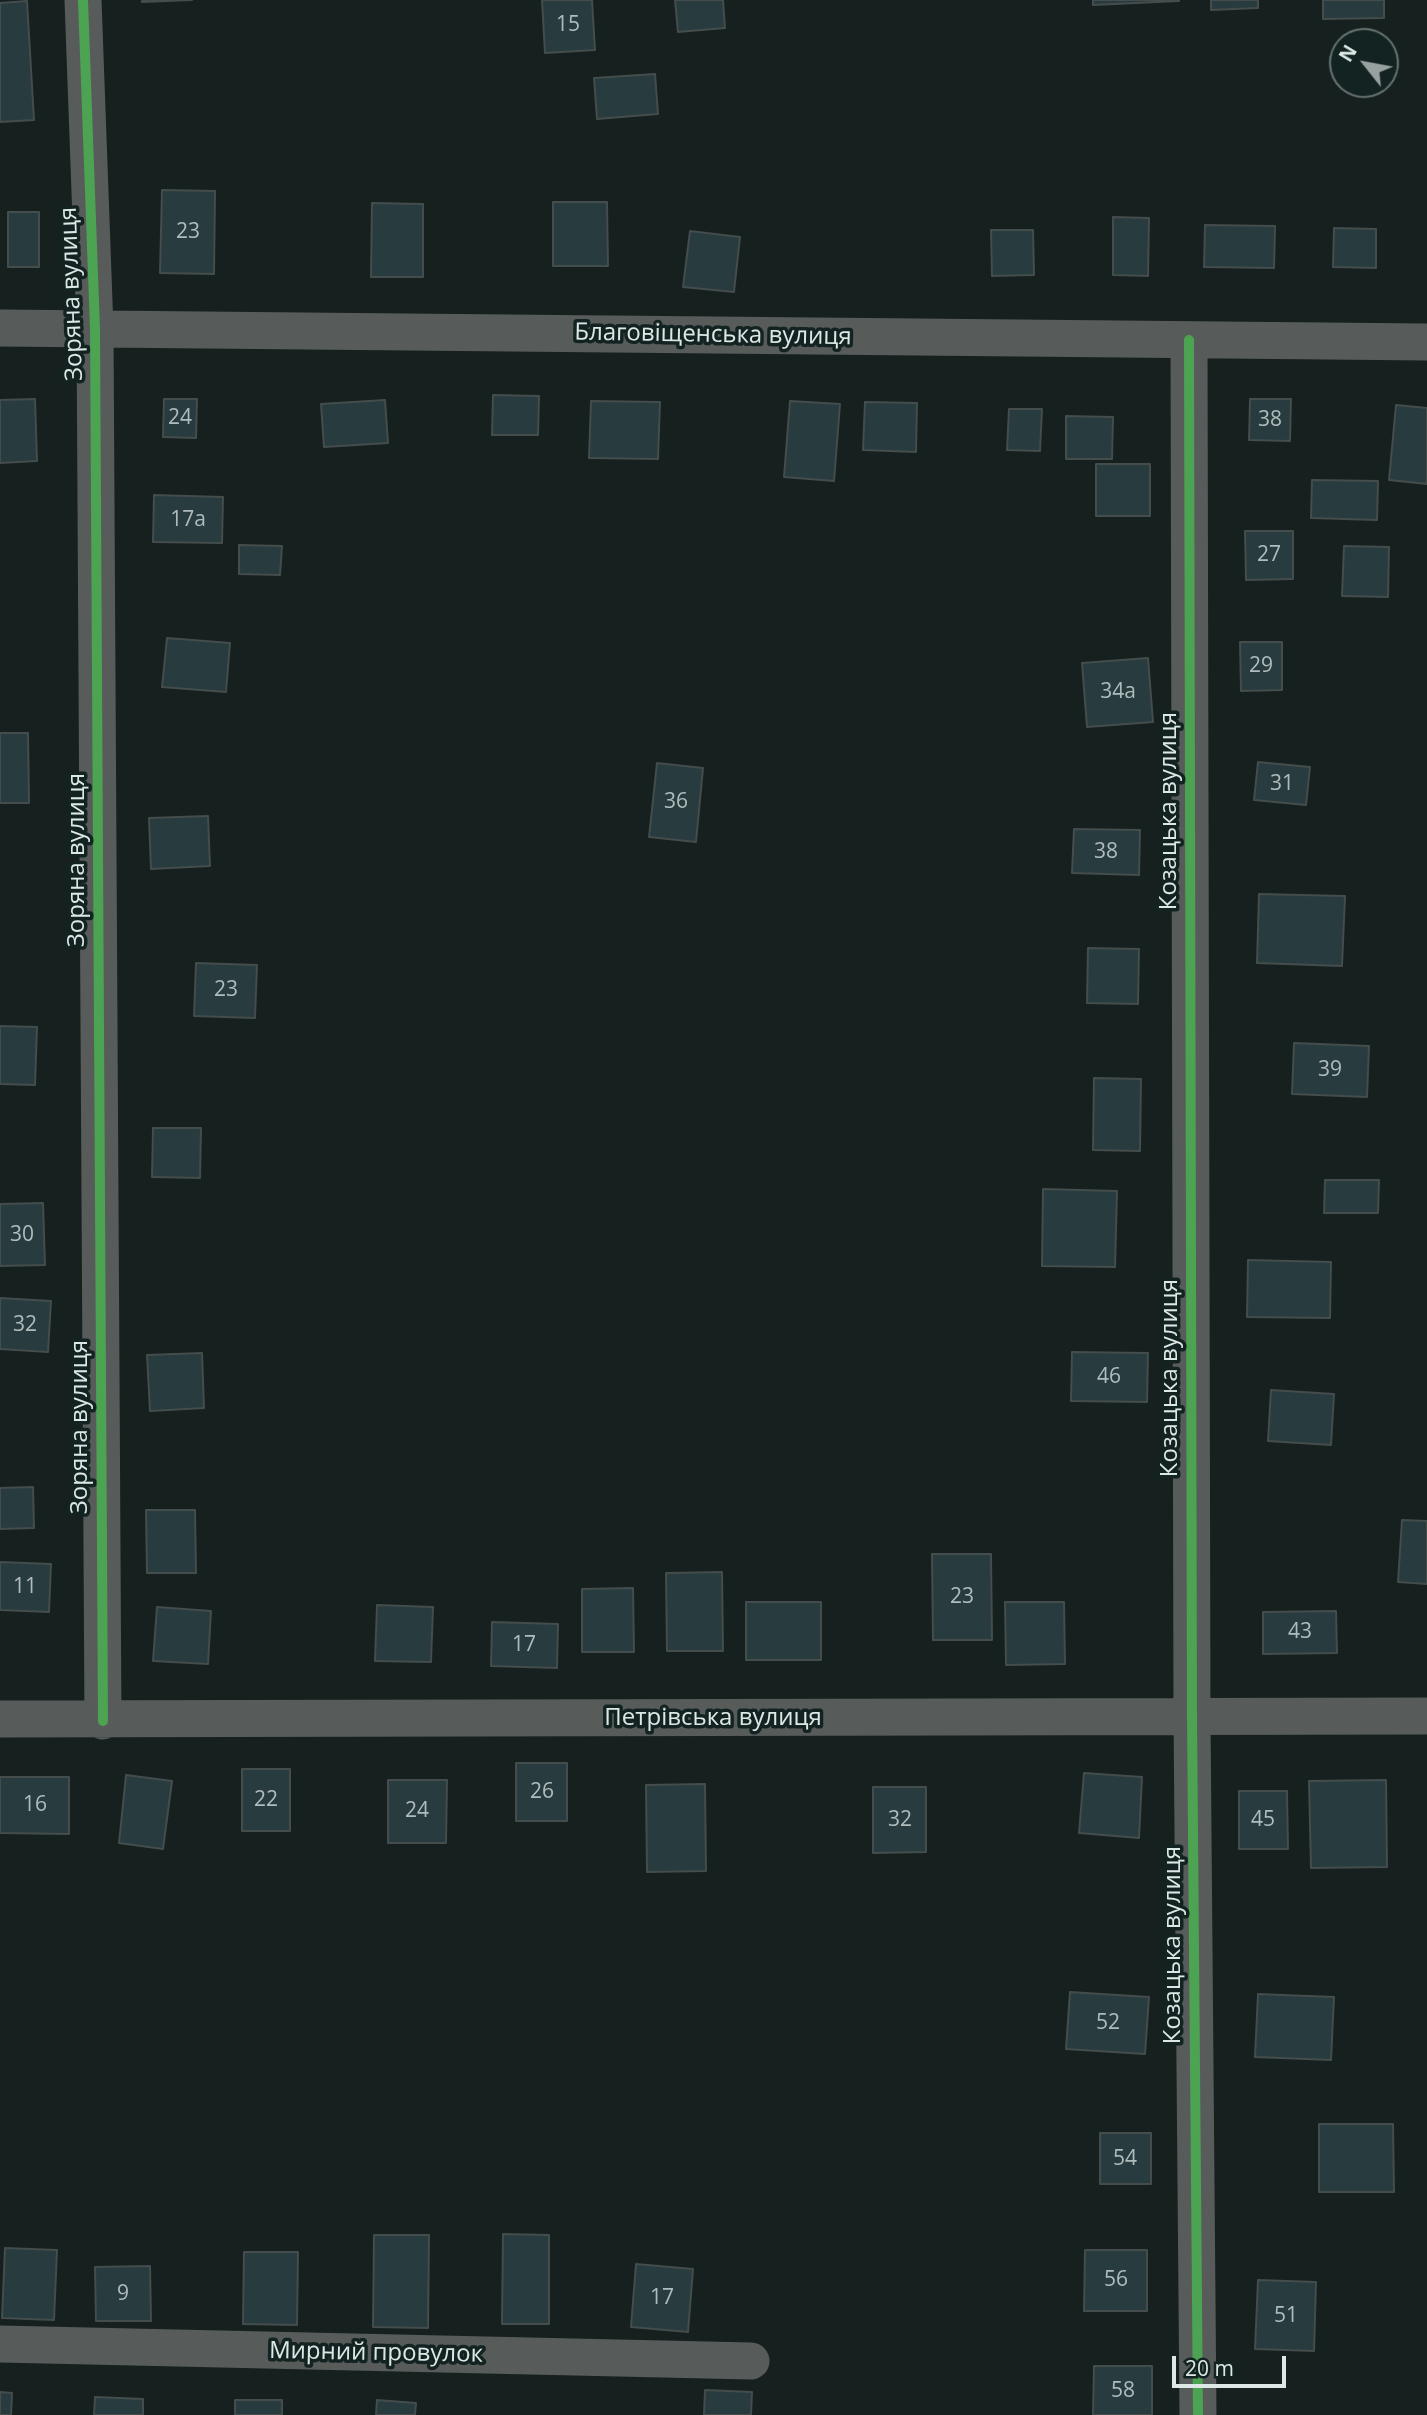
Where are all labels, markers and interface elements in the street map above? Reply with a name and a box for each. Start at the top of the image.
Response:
house number: 15 [556,12,580,38]
north arrow [1329,28,1399,98]
text: N [1333,40,1363,67]
street label: Зоряна вулиця [55,206,89,382]
house number: 23 [176,219,200,245]
street label: Благовіщенська вулиця [574,318,852,352]
house number: 24 [168,405,192,431]
house number: 38 [1258,407,1282,433]
house number: 17а [170,507,206,533]
house number: 27 [1257,542,1281,568]
house number: 29 [1249,653,1273,679]
house number: 34а [1100,679,1136,705]
street label: Козацька вулиця [1155,712,1183,910]
house number: 31 [1270,771,1294,797]
street label: Зоряна вулиця [63,773,91,947]
house number: 36 [664,789,688,815]
house number: 38 [1094,839,1118,865]
house number: 23 [214,977,238,1003]
house number: 39 [1318,1057,1342,1083]
house number: 30 [10,1222,34,1248]
street label: Козацька вулиця [1156,1279,1184,1477]
house number: 32 [13,1312,37,1338]
street label: Зоряна вулиця [66,1340,94,1514]
house number: 46 [1097,1364,1121,1390]
house number: 11 [13,1574,37,1600]
house number: 23 [950,1584,974,1610]
house number: 43 [1288,1619,1312,1645]
house number: 17 [512,1632,536,1658]
street label: Петрівська вулиця [604,1704,822,1732]
house number: 26 [530,1779,554,1805]
house number: 22 [254,1787,278,1813]
house number: 16 [23,1792,47,1818]
house number: 24 [405,1798,429,1824]
house number: 32 [888,1807,912,1833]
house number: 45 [1251,1807,1275,1833]
street label: Козацька вулиця [1159,1846,1187,2044]
house number: 52 [1096,2010,1120,2036]
house number: 54 [1113,2146,1137,2172]
house number: 56 [1104,2267,1128,2293]
house number: 9 [117,2281,129,2307]
house number: 17 [650,2285,674,2311]
house number: 51 [1274,2303,1298,2329]
street label: Мирний провулок [269,2337,483,2369]
scale bar [1175,2342,1289,2386]
text: 20 m [1185,2354,1234,2382]
house number: 58 [1111,2378,1135,2404]

